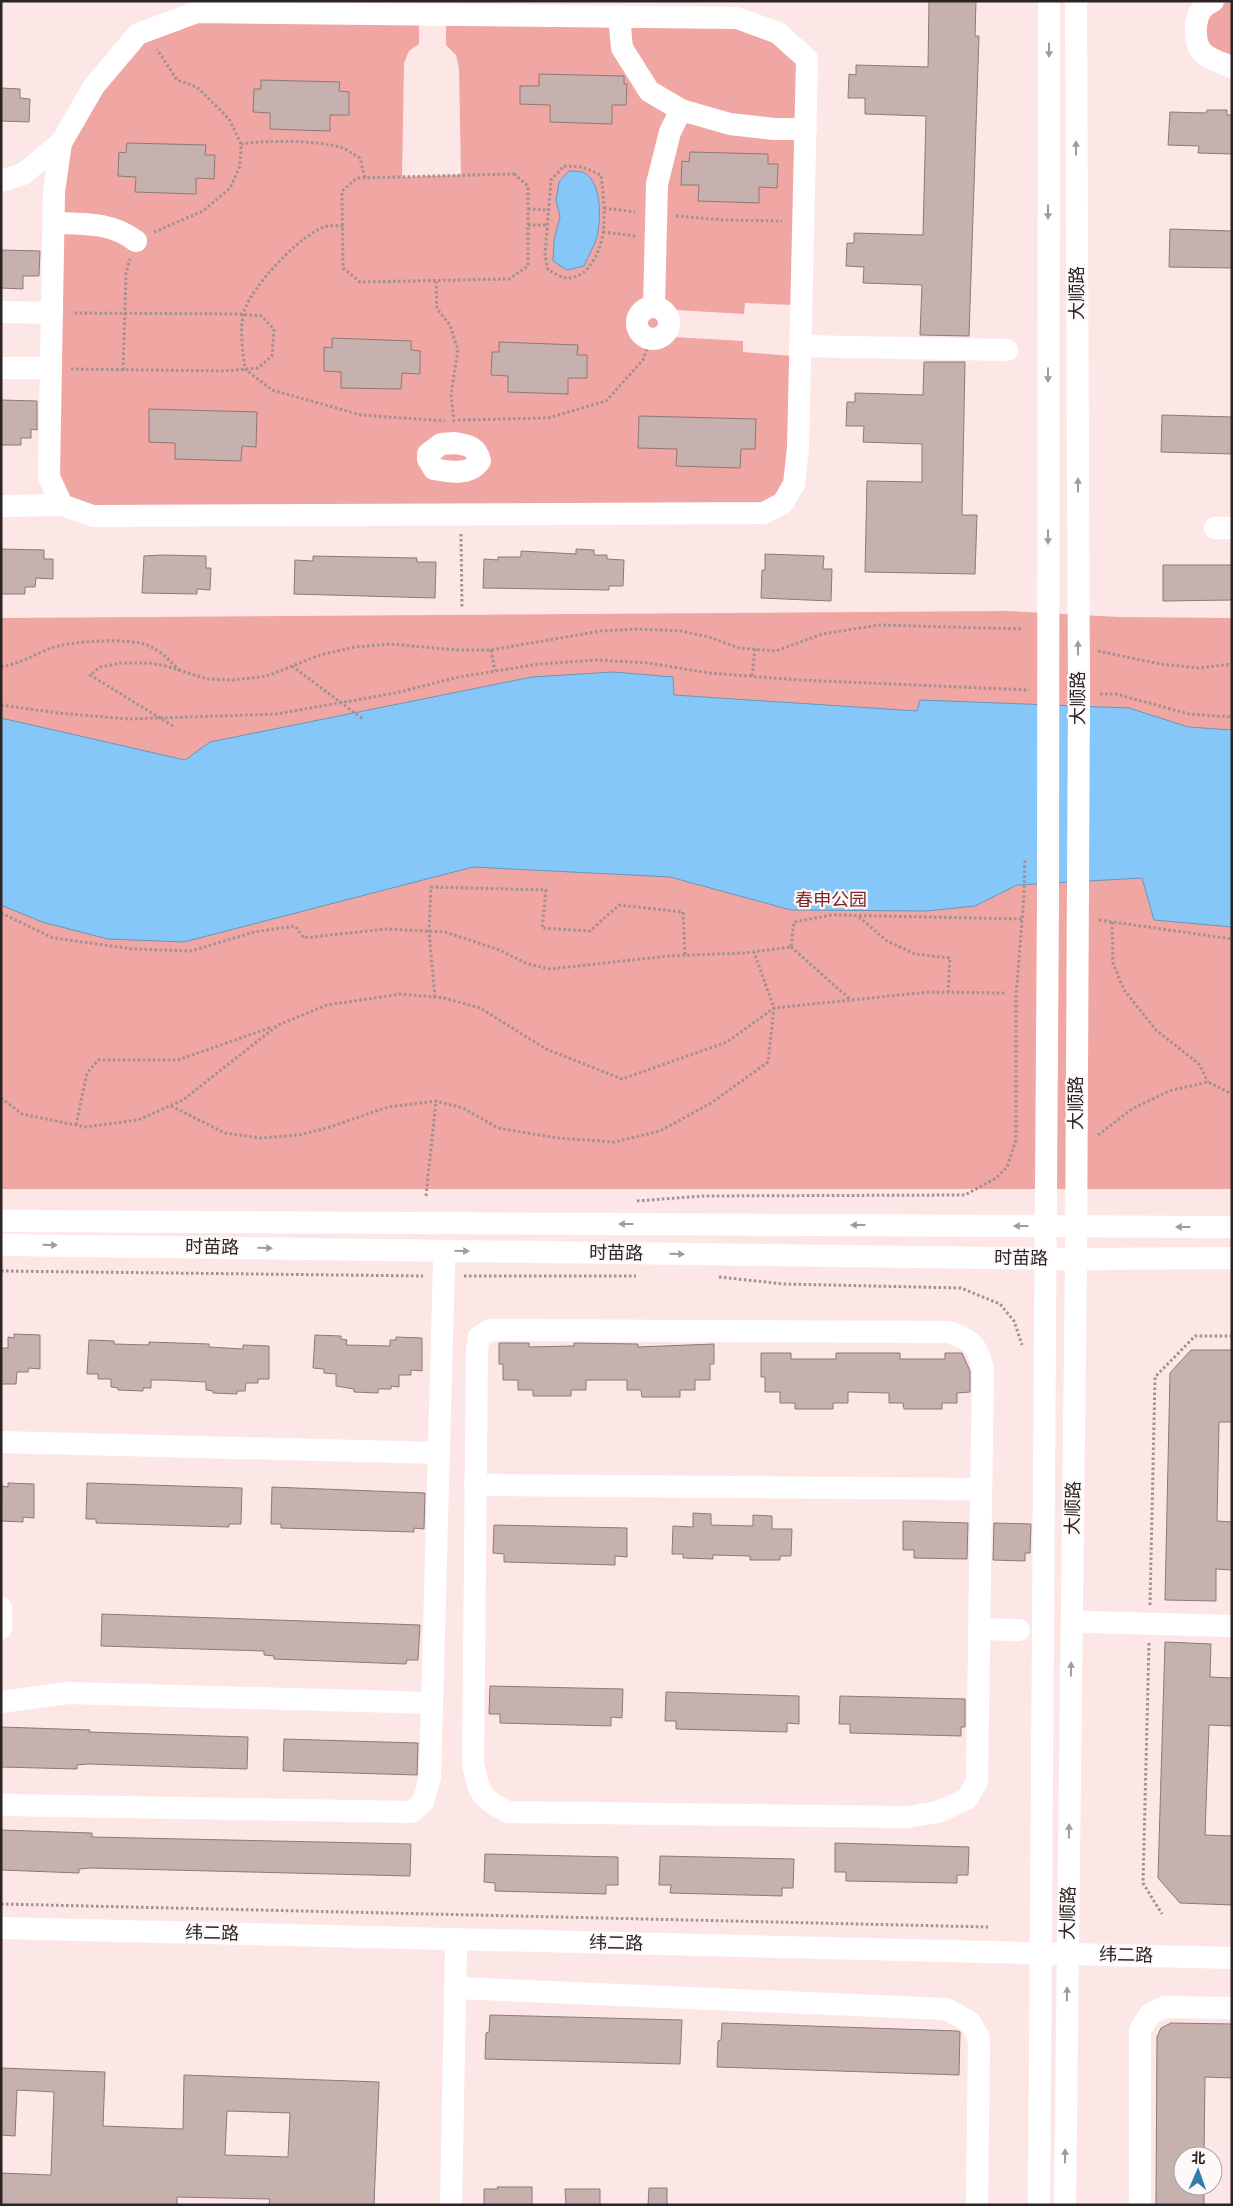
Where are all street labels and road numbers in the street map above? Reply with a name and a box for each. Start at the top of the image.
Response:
street label: 大顺路 [1064,266,1090,320]
street label: 大顺路 [1065,671,1091,725]
street label: 大顺路 [1063,1076,1089,1130]
street label: 时苗路 [185,1234,239,1260]
street label: 时苗路 [589,1240,643,1266]
street label: 时苗路 [994,1245,1048,1271]
street label: 大顺路 [1060,1481,1086,1535]
street label: 大顺路 [1055,1886,1081,1940]
street label: 纬二路 [185,1920,239,1946]
street label: 纬二路 [589,1930,643,1956]
street label: 纬二路 [1099,1942,1153,1968]

